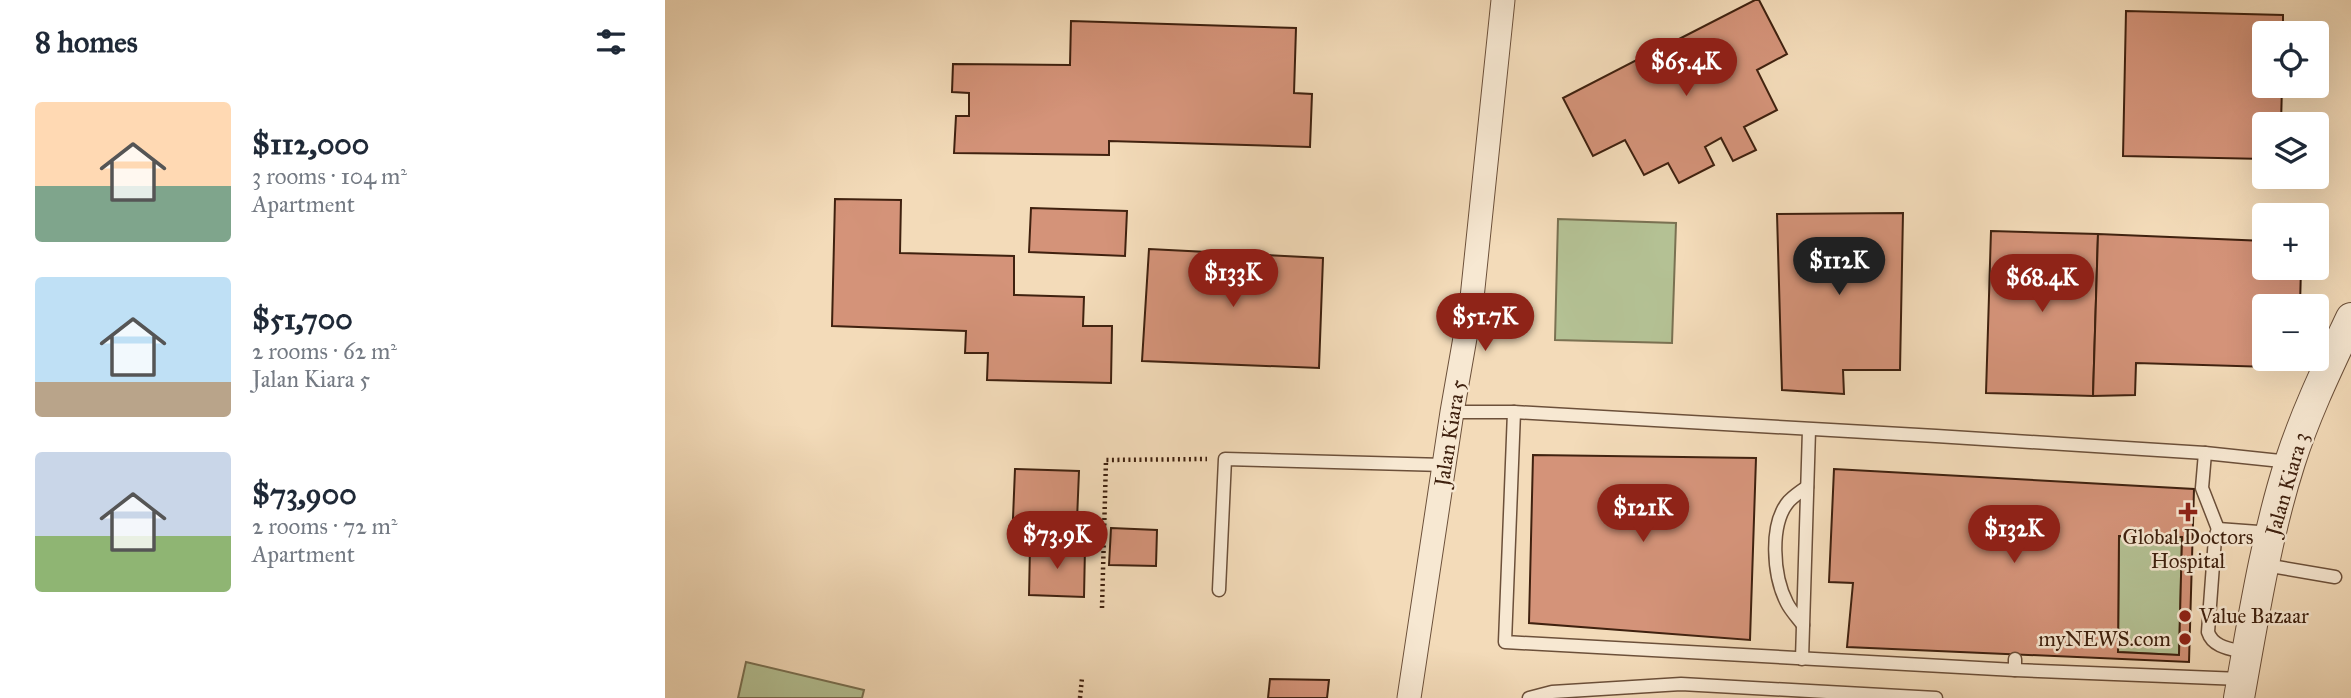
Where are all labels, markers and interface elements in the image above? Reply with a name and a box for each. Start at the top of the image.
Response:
map controls [2252,21,2329,371]
button: locate [2252,21,2329,98]
icon: filters [592,23,630,61]
text: 8 homes [35,24,138,60]
pin: $65.4K [1629,38,1743,98]
text: $65.4K [1651,47,1721,75]
button: layers [2252,112,2329,189]
text: $112,000 [252,126,369,162]
icon: home [91,130,175,214]
text: 3 rooms · 104 m² [252,162,407,190]
text: Apartment [252,190,355,218]
button: + [2252,203,2329,280]
pin: $112K [1790,238,1888,297]
text: $112K [1809,246,1869,274]
pin: $133K [1184,250,1282,309]
pin: $68.4K [1985,254,2099,314]
text: $133K [1204,258,1262,286]
text: $68.4K [2006,263,2078,291]
pin: $51.7K [1428,294,1542,353]
button: − [2252,294,2329,371]
text: $51,700 [252,301,353,337]
text: $51.7K [1452,302,1518,330]
icon: home [91,305,175,389]
text: 2 rooms · 62 m² [252,337,397,365]
text: Jalan Kiara 5 [252,365,370,393]
street label: Jalan Kiara 5 [1428,377,1471,490]
street label: Jalan Kiara 3 [2259,429,2314,541]
text: $73,900 [252,476,357,512]
icon: home [91,480,175,564]
pin: $121K [1594,484,1692,544]
text: $121K [1613,493,1673,521]
marker: Global Doctors Hospital [2178,502,2198,522]
pin: $132K [1965,505,2063,565]
text: 2 rooms · 72 m² [252,512,397,540]
pin: $73.9K [1000,512,1114,571]
text: $132K [1984,514,2044,542]
text: $73.9K [1023,520,1091,548]
place label: Global Doctors Hospital [2123,524,2253,574]
text: Apartment [252,540,355,568]
place label: Value Bazaar [2198,603,2309,629]
marker: Value Bazaar [2177,608,2193,624]
place label: myNEWS.com [2038,626,2171,652]
marker: myNEWS.com [2177,631,2193,647]

